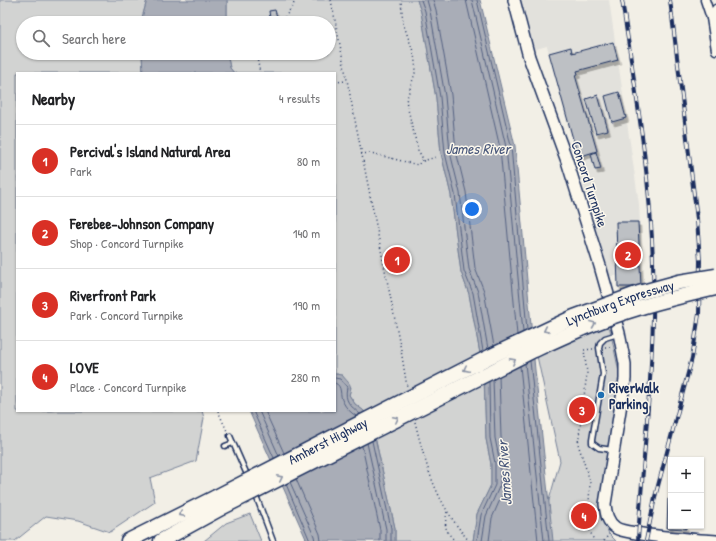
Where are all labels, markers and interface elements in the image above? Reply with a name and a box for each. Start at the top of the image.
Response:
search box [16,16,336,60]
icon: search [30,27,52,49]
text: Search here [62,28,126,49]
text: Nearby [32,87,75,110]
text: 4 results [279,89,320,107]
water label: James River [446,138,513,159]
street label: Concord Turnpike [566,139,613,230]
text: Percival's Island Natural Area [70,141,230,162]
text: 1 [43,152,47,170]
text: 80 m [297,152,320,170]
text: Park [70,162,92,180]
your location [462,199,482,219]
text: Ferebee-Johnson Company [70,213,214,234]
text: 2 [42,224,48,242]
text: 140 m [293,224,320,242]
text: Shop · Concord Turnpike [70,234,184,252]
pin: 2 [615,240,641,270]
pin: 1 [384,245,410,275]
street label: Lynchburg Expressway [562,274,676,329]
text: Riverfront Park [70,285,156,306]
text: 3 [42,296,48,314]
text: 190 m [293,296,320,314]
text: Park · Concord Turnpike [70,306,183,324]
one-way arrow [590,320,597,328]
one-way arrow [543,325,550,333]
text: LOVE [70,357,99,378]
one-way arrow [508,358,516,366]
one-way arrow [463,364,471,372]
text: 4 [43,368,47,386]
text: 280 m [291,368,320,386]
text: Place · Concord Turnpike [70,378,186,396]
place label: RiverWalk Parking [609,378,659,415]
marker: RiverWalk Parking [596,390,606,400]
pin: 3 [569,395,595,425]
street label: Amherst Highway [284,412,371,468]
one-way arrow [392,416,400,424]
water label: James River [491,438,517,506]
map controls [668,457,704,529]
button: + [668,457,704,493]
one-way arrow [276,475,284,483]
button: − [668,493,704,529]
pin: 4 [571,501,597,531]
one-way arrow [178,509,185,517]

